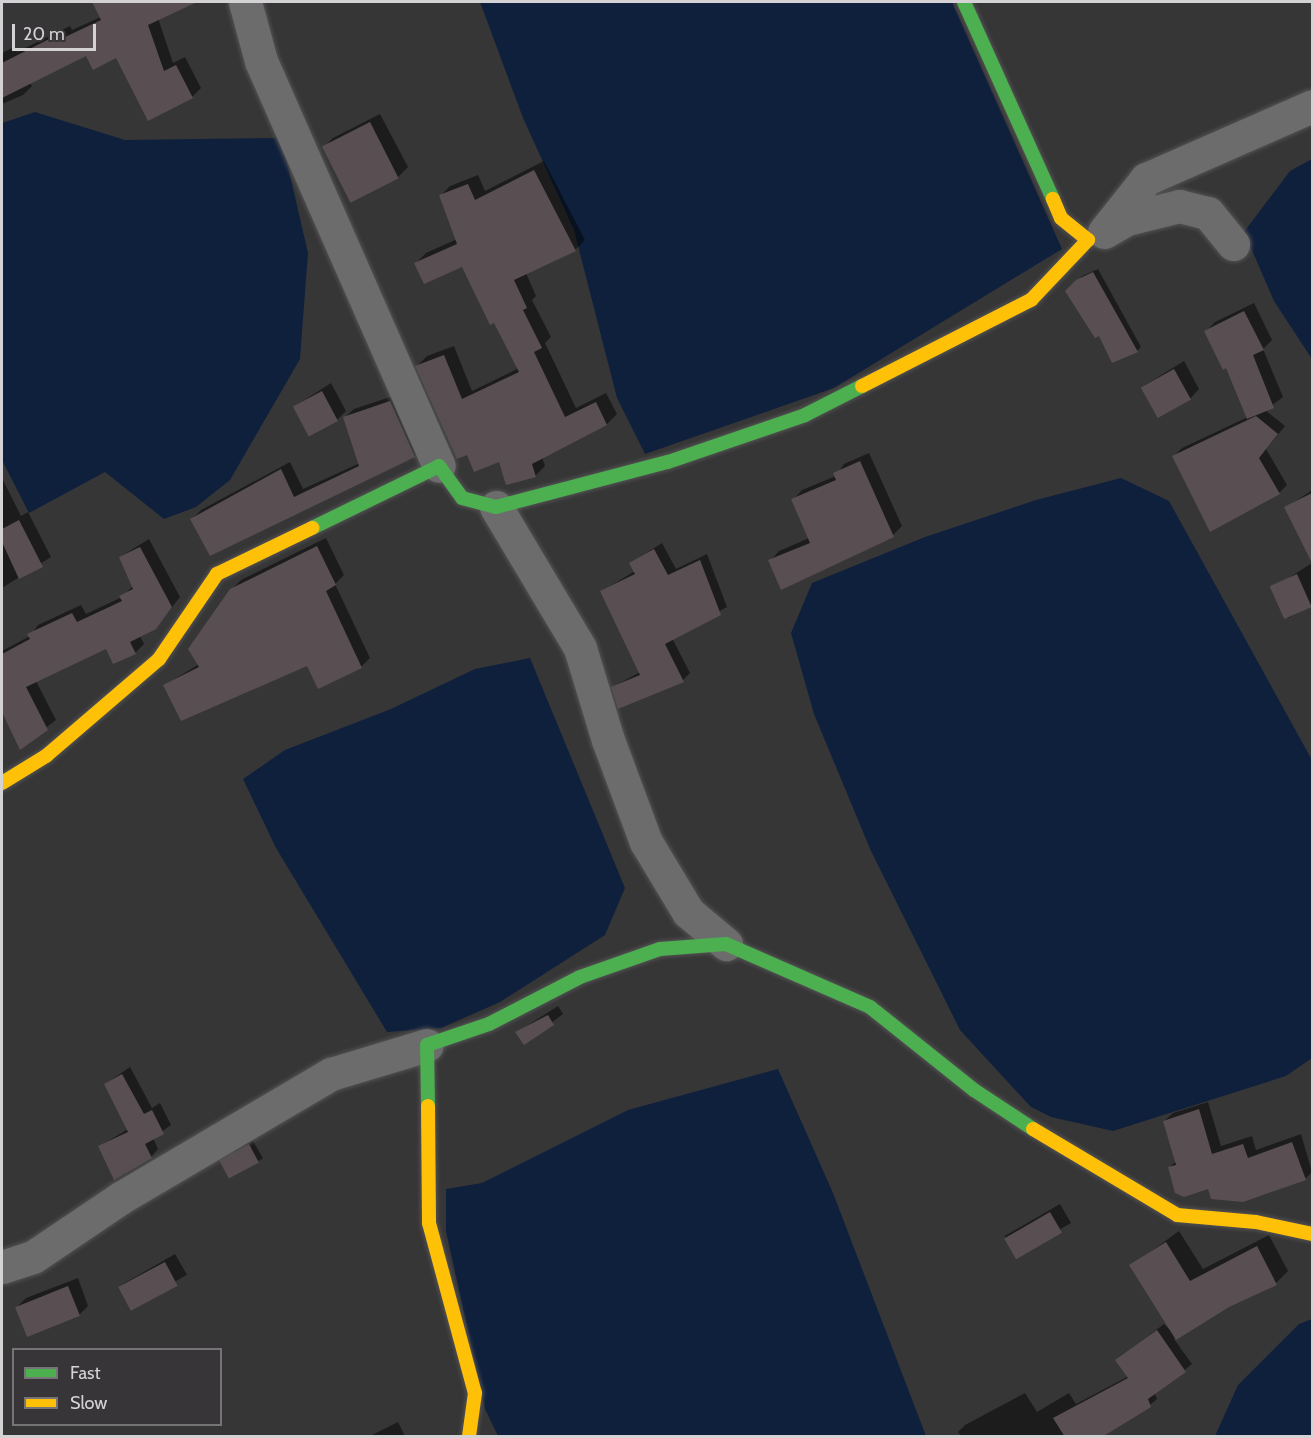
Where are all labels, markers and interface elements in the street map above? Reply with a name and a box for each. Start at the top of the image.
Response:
scale bar [15,12,99,50]
text: 20 m [23,23,65,45]
legend [12,1348,222,1426]
text: Fast [70,1362,101,1384]
text: Slow [70,1392,107,1414]

